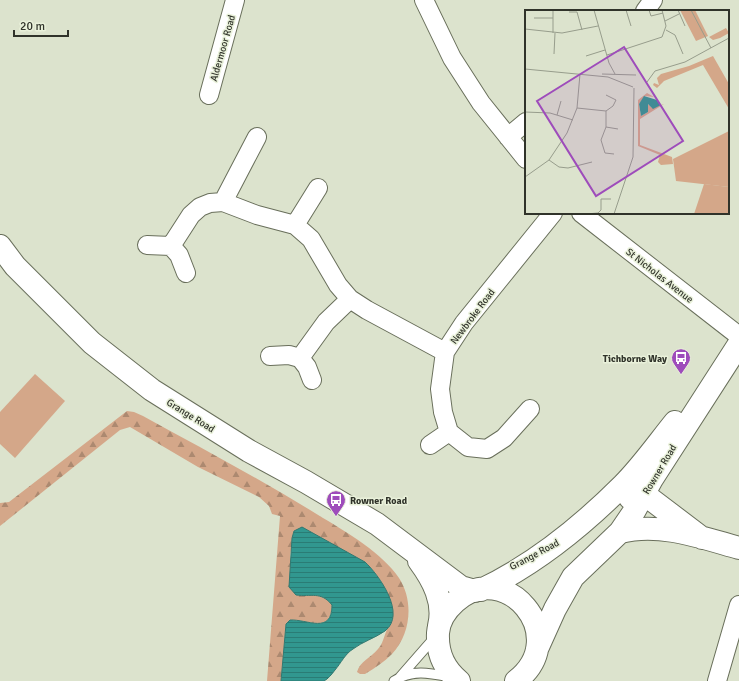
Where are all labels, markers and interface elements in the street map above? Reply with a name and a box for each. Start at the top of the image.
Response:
inset map [525,10,729,214]
scale bar [14,12,68,38]
street label: Aldermoor Road [208,14,238,83]
text: 20 m [20,19,45,34]
street label: St Nicholas Avenue [623,246,695,306]
street label: Newbroke Road [448,287,498,347]
bus stop icon: Tichborne Way [670,347,692,375]
place label: Tichborne Way [603,353,667,365]
street label: Grange Road [164,396,217,435]
street label: Rowner Road [640,442,679,497]
bus stop icon: Rowner Road [325,489,347,517]
place label: Rowner Road [350,495,408,507]
street label: Grange Road [508,537,561,573]

